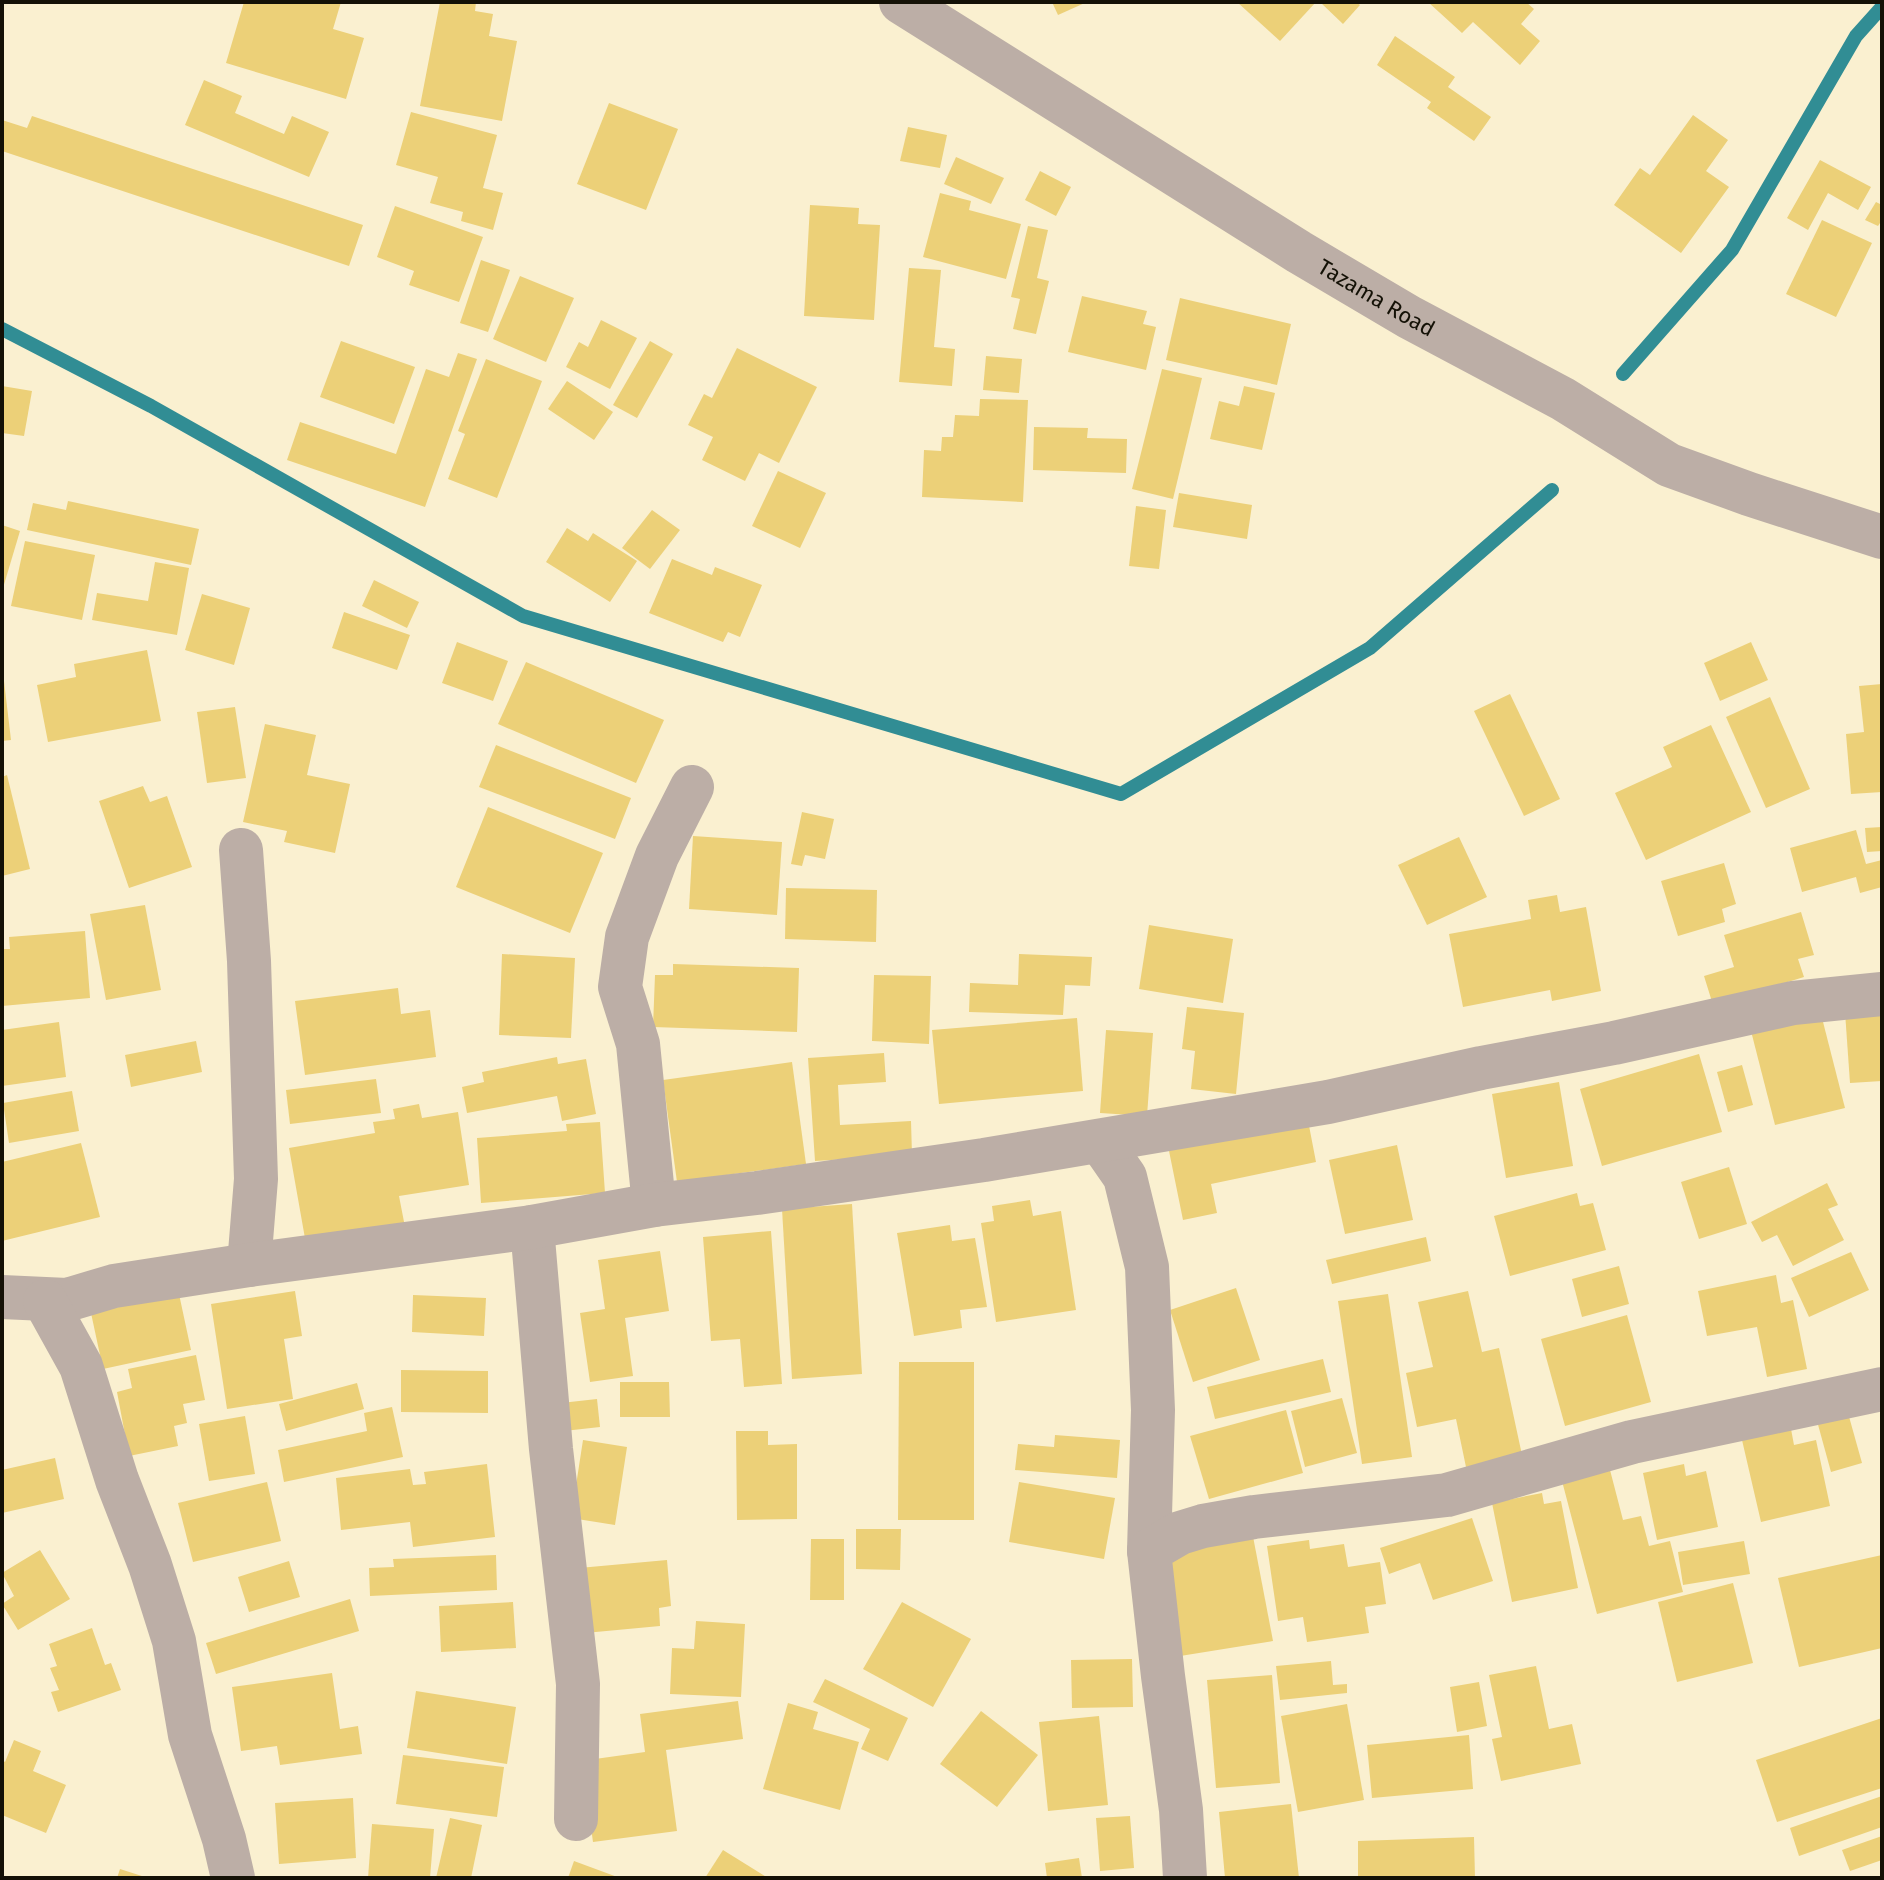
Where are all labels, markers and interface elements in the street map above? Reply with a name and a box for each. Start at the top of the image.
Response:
street label: Tazama Road [1313,253,1440,342]

